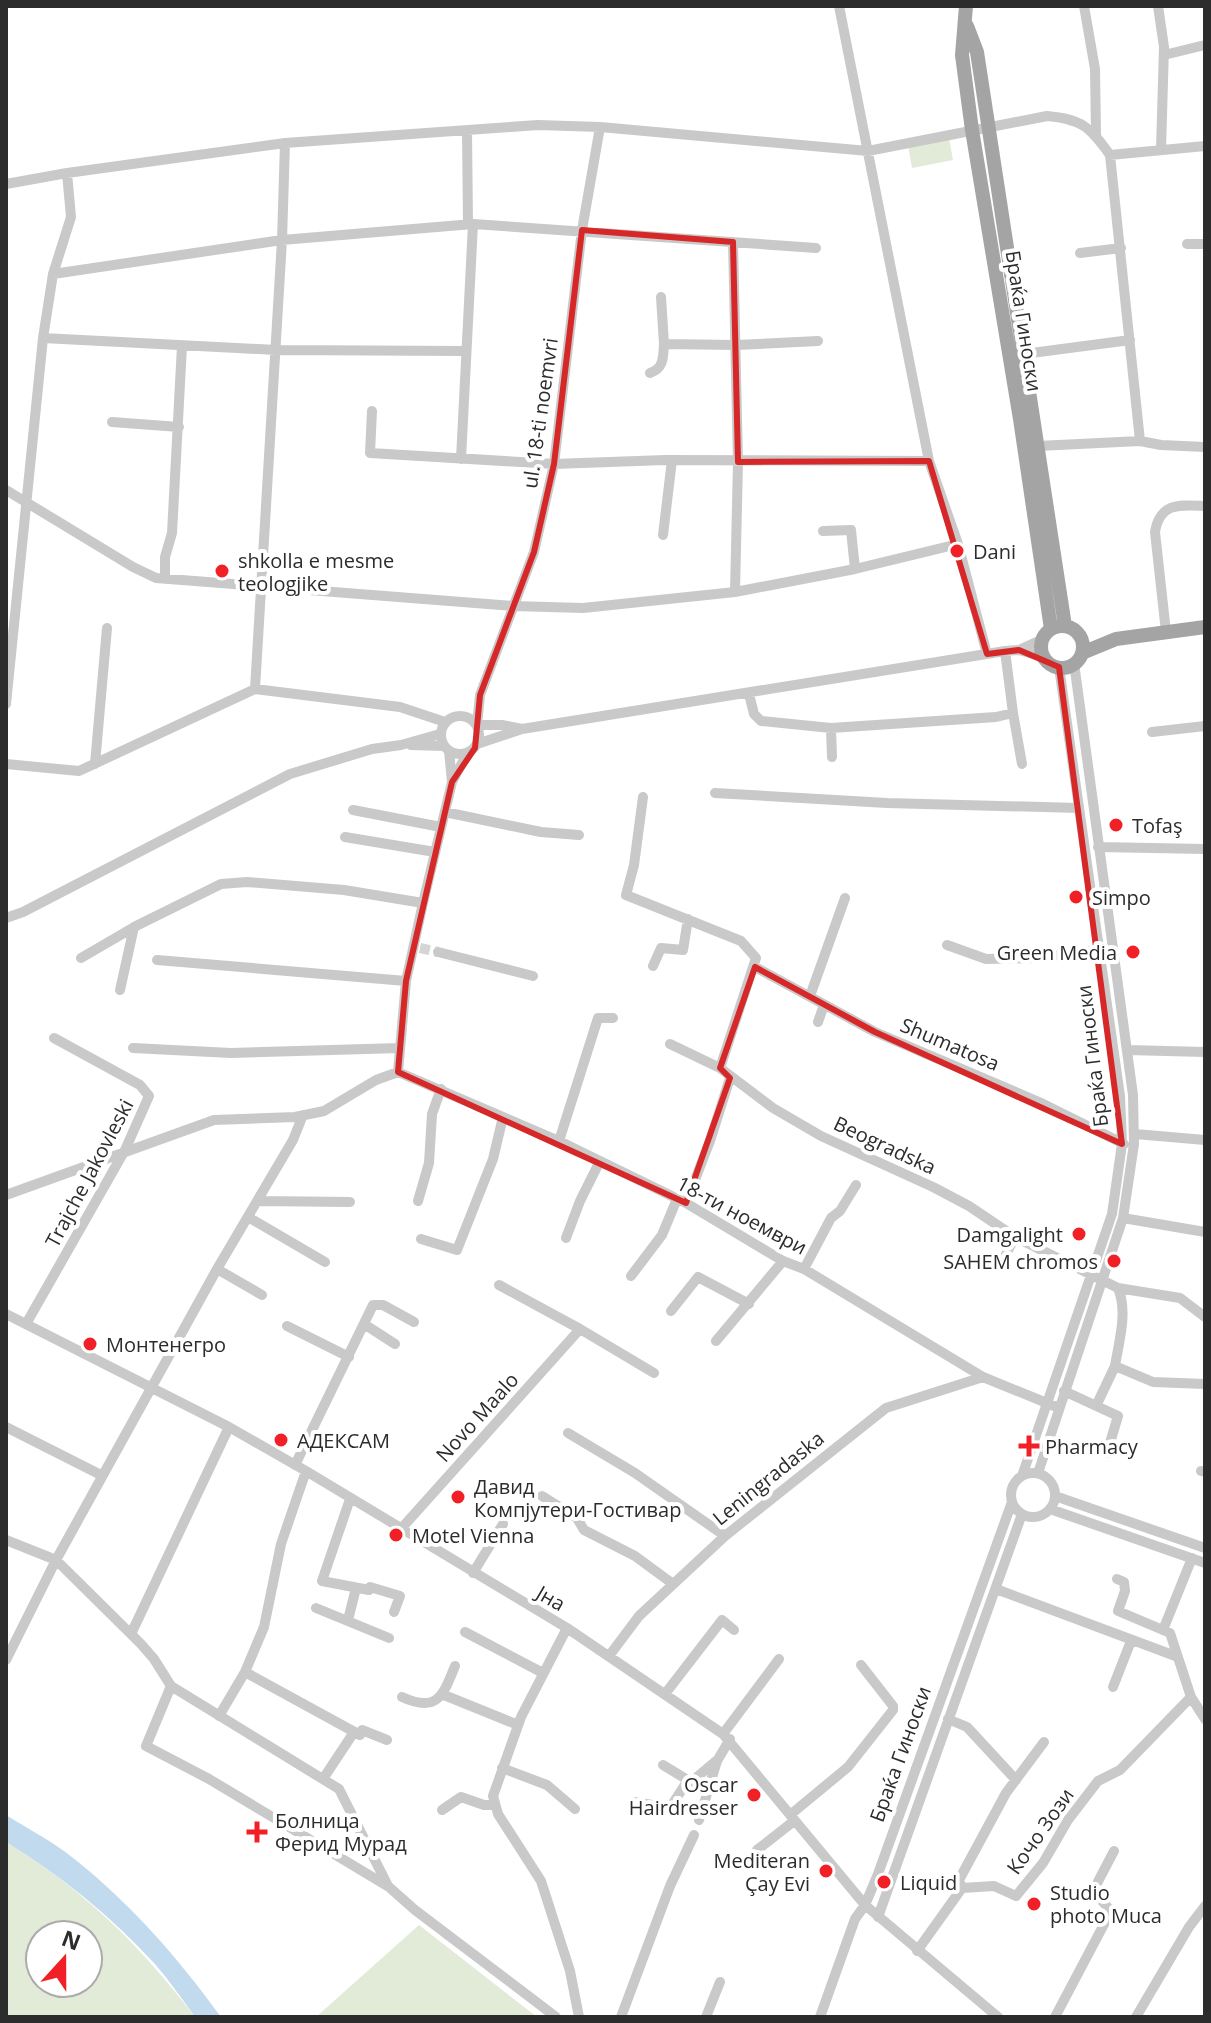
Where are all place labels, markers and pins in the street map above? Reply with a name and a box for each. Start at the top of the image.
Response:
place label: Dani [973,538,1016,565]
marker: Dani [948,542,966,560]
place label: shkolla e mesme teologjike [238,547,394,597]
marker: shkolla e mesme teologjike [213,562,231,580]
place label: Tofaş [1132,812,1182,839]
marker: Tofaş [1107,816,1125,834]
place label: Simpo [1092,884,1151,911]
marker: Simpo [1067,888,1085,906]
place label: Green Media [997,939,1117,966]
marker: Green Media [1124,943,1142,961]
place label: Damgalight [957,1221,1063,1248]
marker: Damgalight [1070,1225,1088,1243]
place label: SAHEM chromos [943,1248,1098,1275]
marker: SAHEM chromos [1105,1252,1123,1270]
place label: Монтенегро [106,1331,226,1358]
marker: Монтенегро [81,1335,99,1353]
place label: АДЕКСАМ [297,1427,390,1454]
marker: АДЕКСАМ [272,1431,290,1449]
place label: Pharmacy [1045,1433,1139,1460]
marker: Pharmacy [1020,1437,1038,1455]
place label: Давид Компјутери-Гостивар [474,1473,681,1523]
marker: Давид Компјутери-Гостивар [449,1488,467,1506]
place label: Motel Vienna [412,1522,534,1549]
marker: Motel Vienna [387,1526,405,1544]
place label: Oscar Hairdresser [629,1771,738,1821]
marker: Oscar Hairdresser [745,1786,763,1804]
place label: Болница Ферид Мурад [275,1807,407,1857]
marker: Болница Ферид Мурад [246,1821,268,1843]
place label: Mediteran Çay Evi [714,1847,810,1897]
marker: Mediteran Çay Evi [817,1862,835,1880]
place label: Liquid [900,1869,957,1896]
marker: Liquid [875,1873,893,1891]
place label: Studio photo Muca [1050,1879,1162,1929]
marker: Studio photo Muca [1025,1895,1043,1913]

